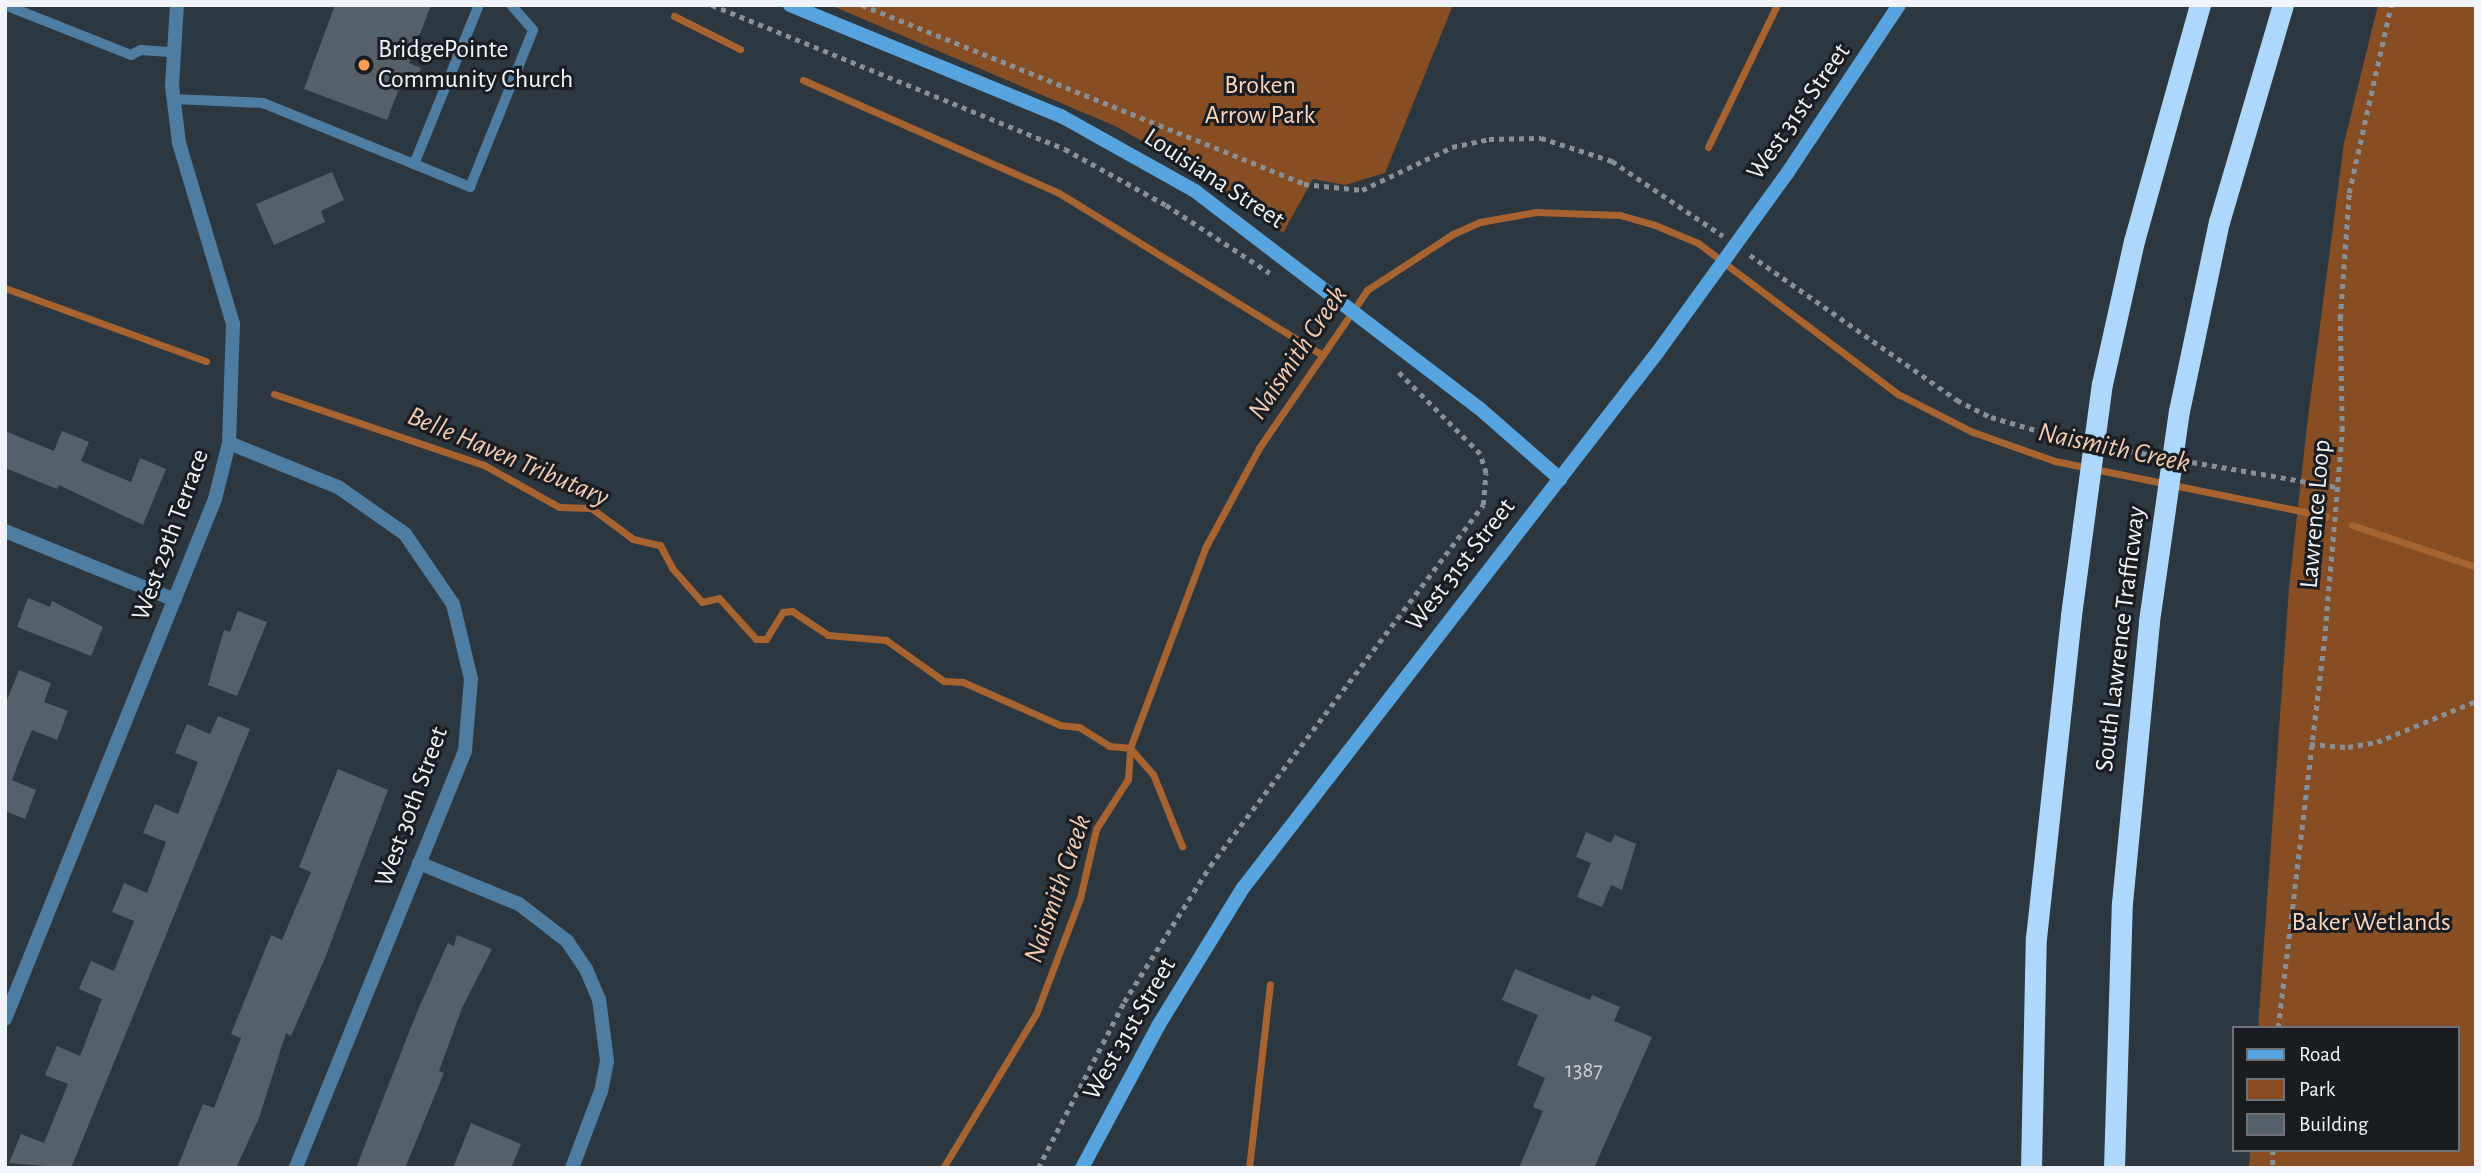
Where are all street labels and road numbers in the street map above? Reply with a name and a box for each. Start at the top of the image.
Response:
street label: West 31st Street [1741,38,1857,186]
street label: Louisiana Street [1138,122,1290,236]
street label: Lawrence Loop [2294,438,2338,590]
street label: West 29th Terrace [126,445,216,625]
street label: West 31st Street [1400,493,1522,637]
street label: South Lawrence Trafficway [2089,505,2153,773]
street label: West 30th Street [369,723,455,891]
street label: West 31st Street [1077,952,1183,1106]

